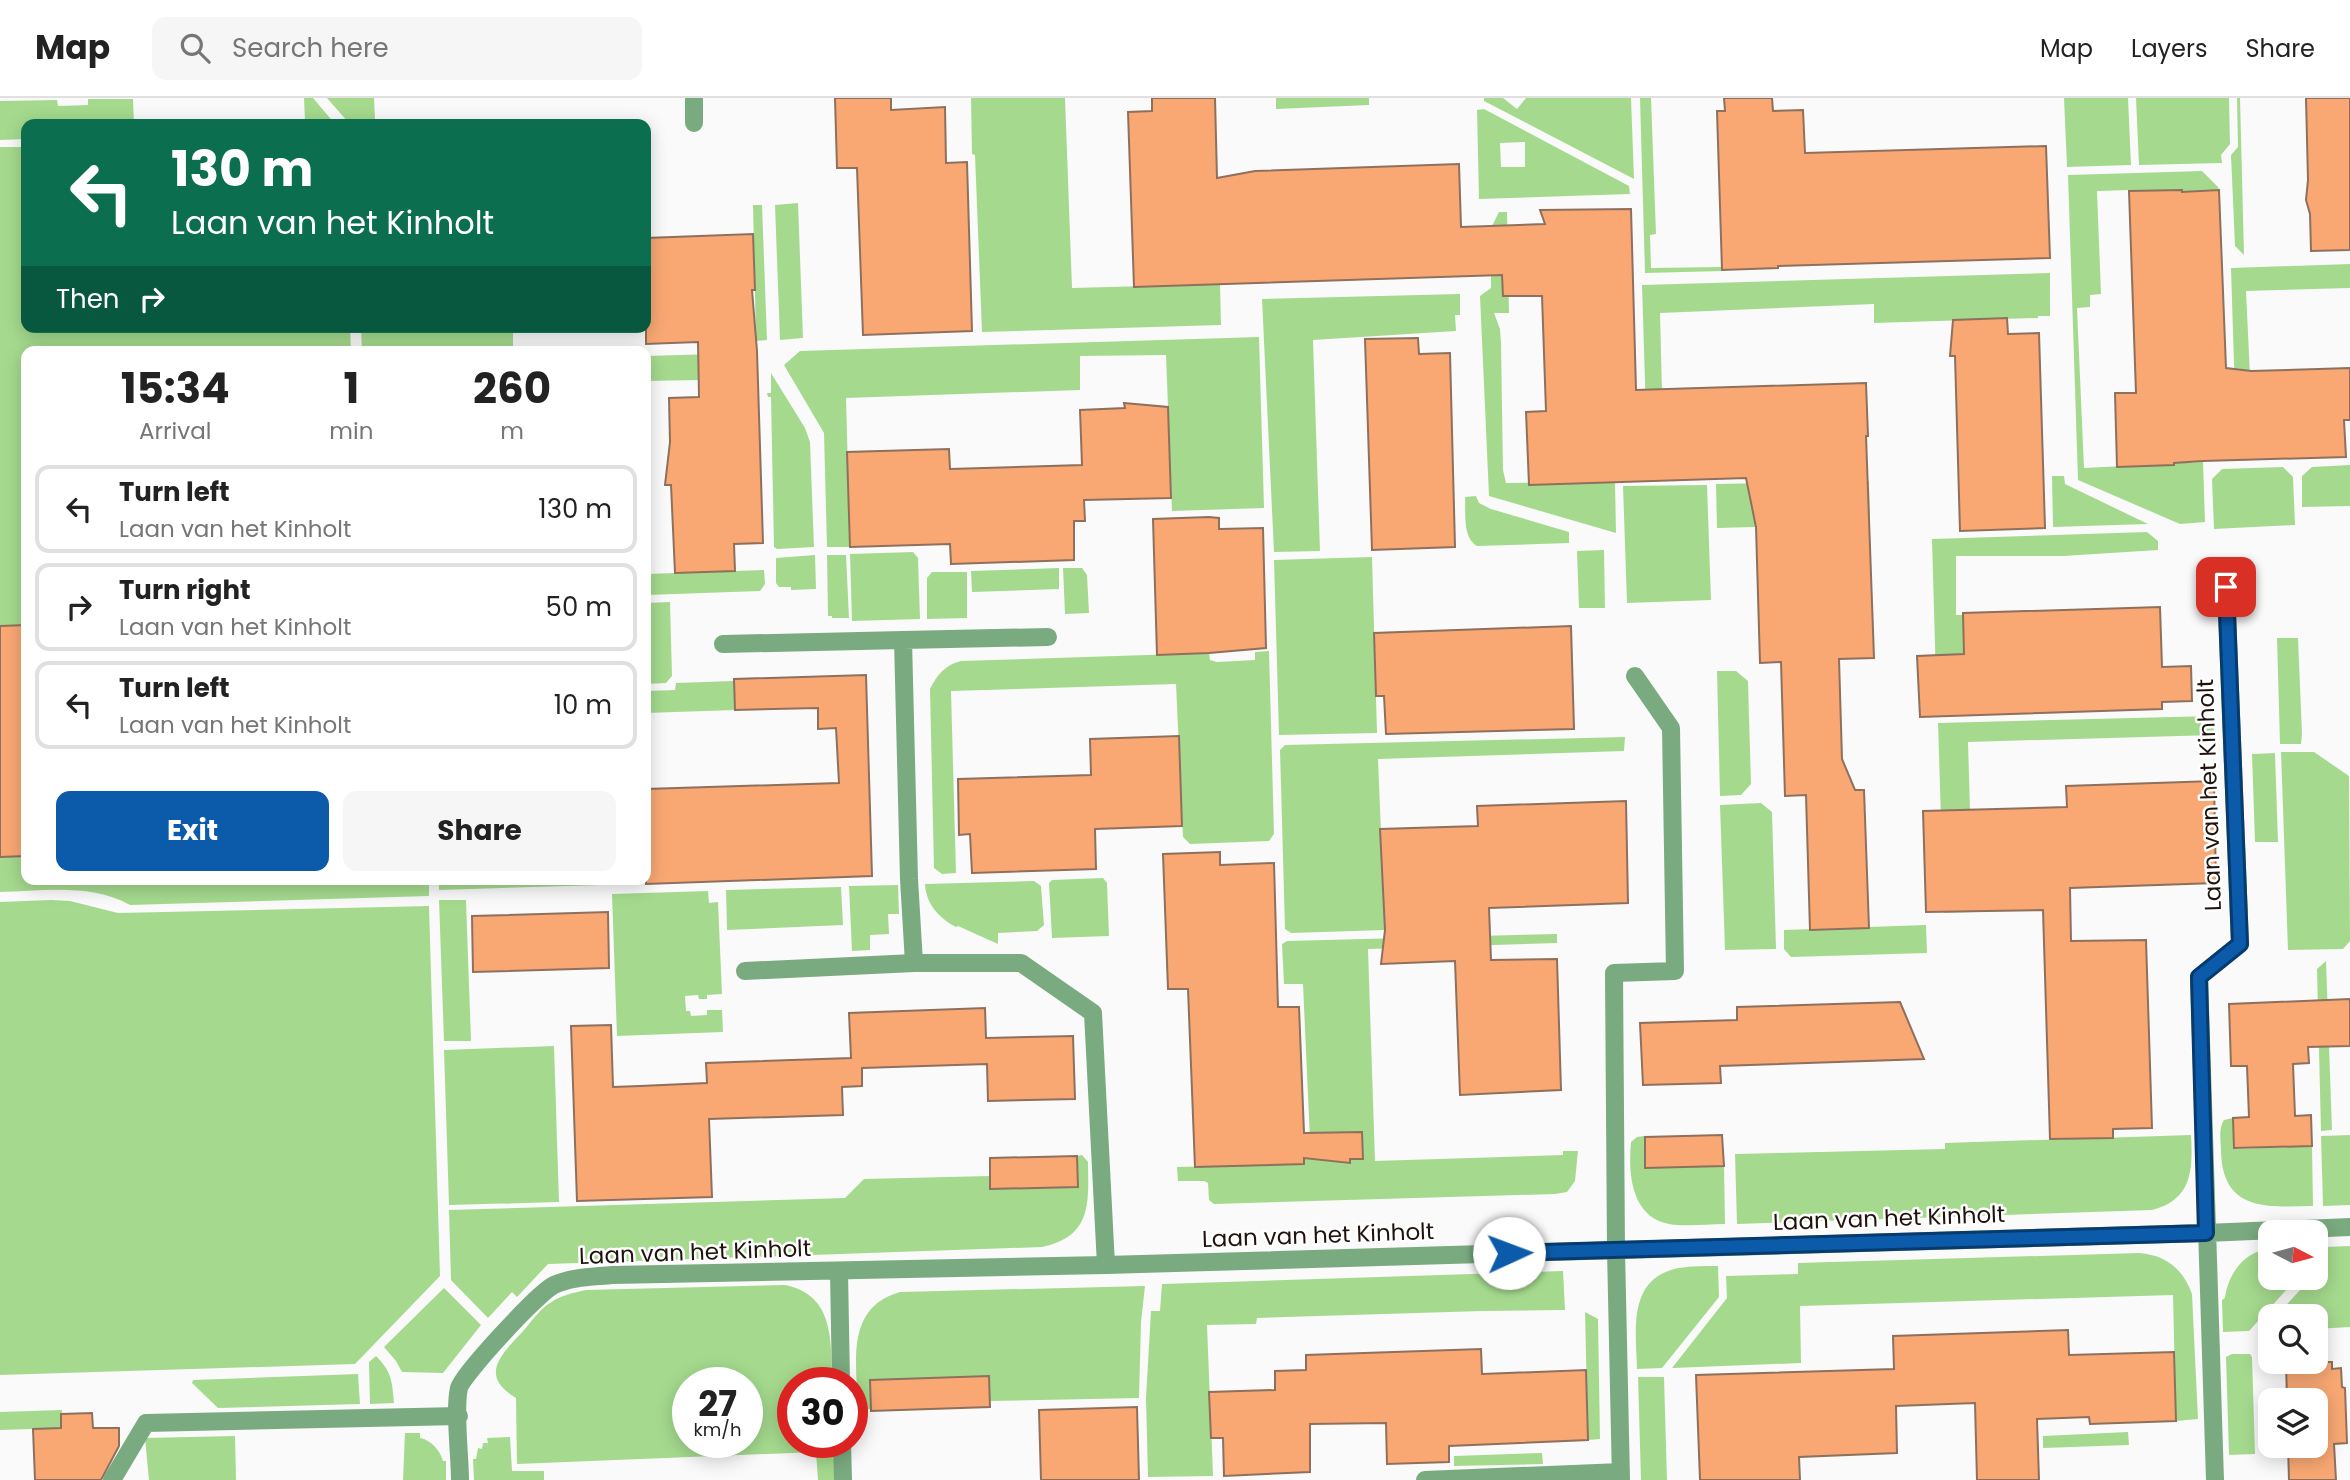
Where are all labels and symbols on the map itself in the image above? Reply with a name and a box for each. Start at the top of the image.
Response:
pin [2196,557,2256,617]
street label: Laan van het Kinholt [2189,678,2229,912]
street label: Laan van het Kinholt [1772,1198,2006,1238]
street label: Laan van het Kinholt [1201,1215,1435,1255]
position arrow [1472,1216,1546,1290]
north arrow [2258,1220,2328,1290]
street label: Laan van het Kinholt [578,1232,812,1272]
speed limit sign: 30 [777,1367,868,1458]

